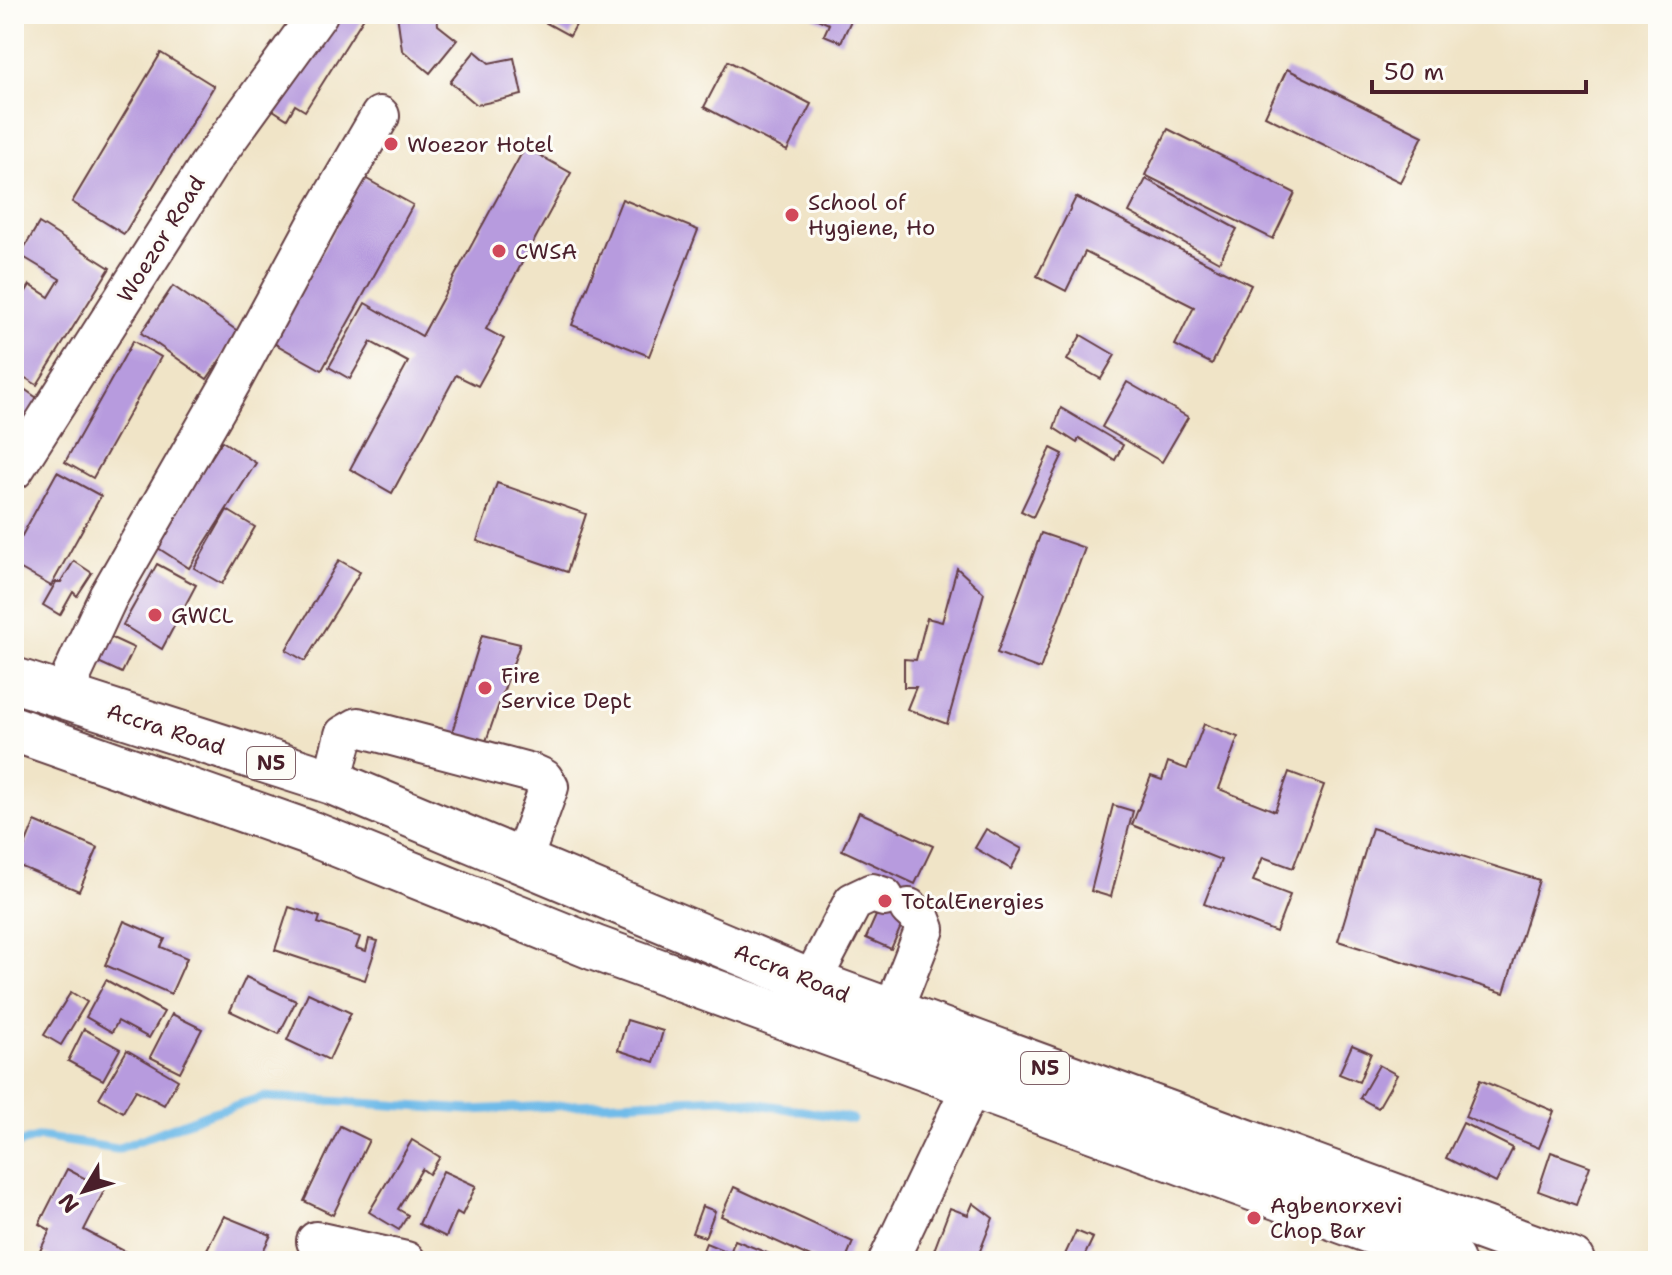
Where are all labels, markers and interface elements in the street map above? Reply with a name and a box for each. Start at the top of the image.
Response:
scale bar [1372,44,1586,94]
text: 50 m [1384,56,1444,88]
place label: Woezor Hotel [407,130,554,159]
marker: Woezor Hotel [382,135,400,153]
street label: Woezor Road [110,170,212,308]
place label: School of Hygiene, Ho [808,188,935,242]
marker: School of Hygiene, Ho [783,206,801,224]
place label: CWSA [515,237,577,266]
marker: CWSA [490,242,508,260]
place label: GWCL [171,601,234,630]
marker: GWCL [146,606,164,624]
place label: Fire Service Dept [501,661,632,715]
marker: Fire Service Dept [476,679,494,697]
street label: Accra Road [103,696,229,762]
road number: N5 [247,747,295,779]
place label: TotalEnergies [901,887,1044,916]
marker: TotalEnergies [876,892,894,910]
street label: Accra Road [730,937,854,1009]
road number: N5 [1021,1052,1069,1084]
north arrow [44,1151,124,1231]
text: N [52,1187,85,1219]
place label: Agbenorxevi Chop Bar [1270,1191,1403,1245]
marker: Agbenorxevi Chop Bar [1245,1209,1263,1227]

